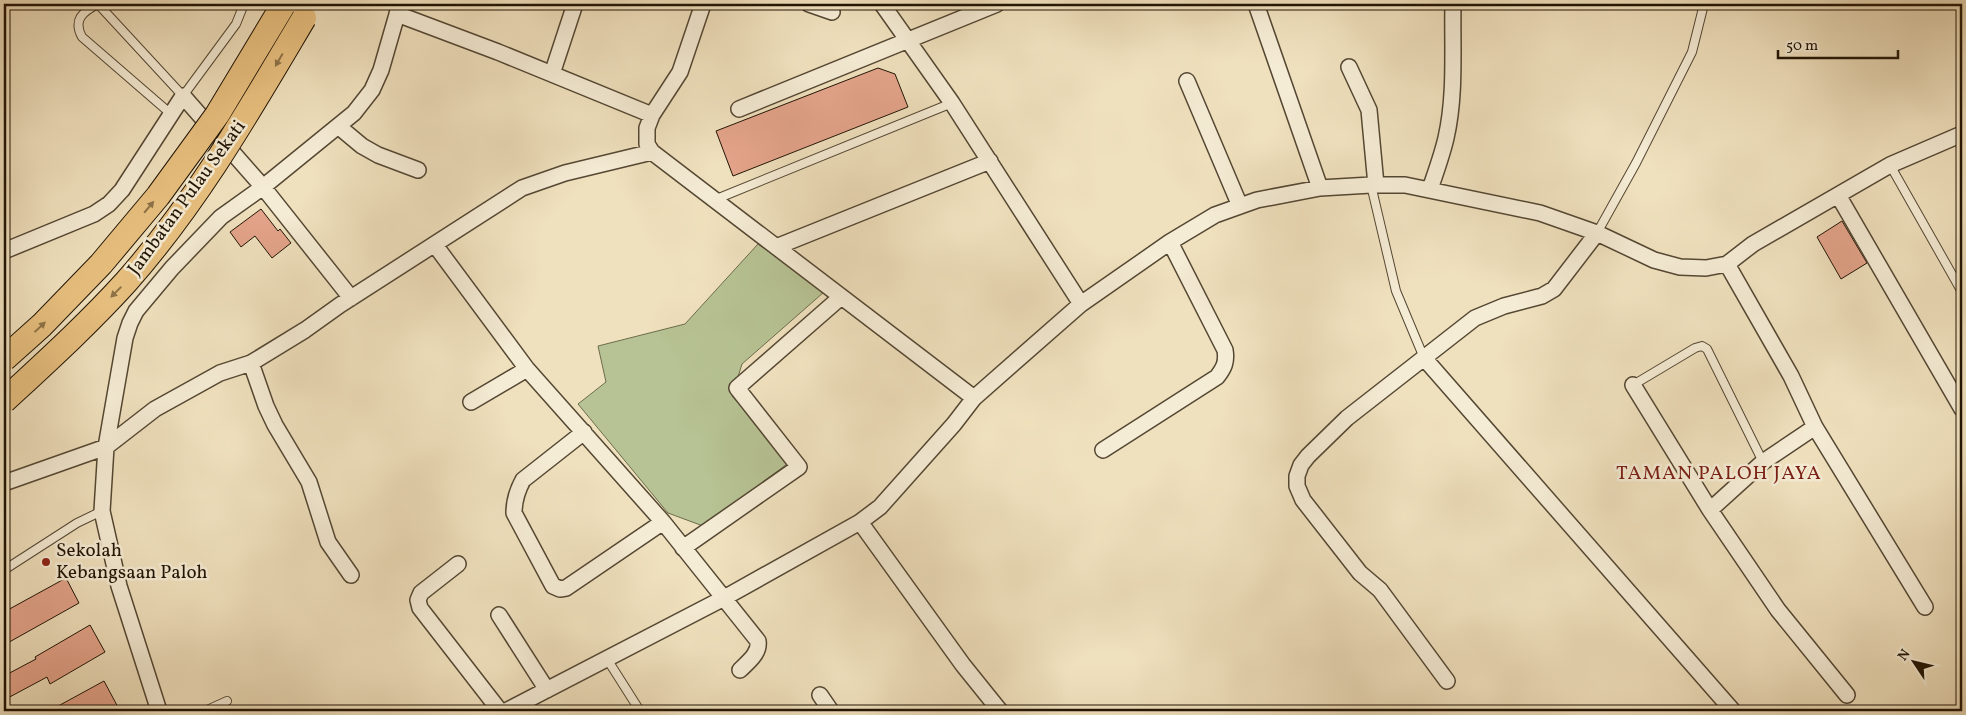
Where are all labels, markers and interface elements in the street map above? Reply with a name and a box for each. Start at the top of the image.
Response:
scale bar [1778,28,1898,60]
text: 50 m [1786,36,1818,57]
one-way arrow [275,53,284,66]
street label: Jambatan Pulau Sekati [122,115,252,281]
one-way arrow [143,201,155,213]
one-way arrow [110,286,122,298]
one-way arrow [33,321,45,333]
district label: TAMAN PALOH JAYA [1616,460,1822,488]
place label: Sekolah Kebangsaan Paloh [56,538,208,586]
marker: Sekolah Kebangsaan Paloh [40,556,52,568]
north arrow [1888,638,1938,688]
text: N [1894,646,1915,665]

